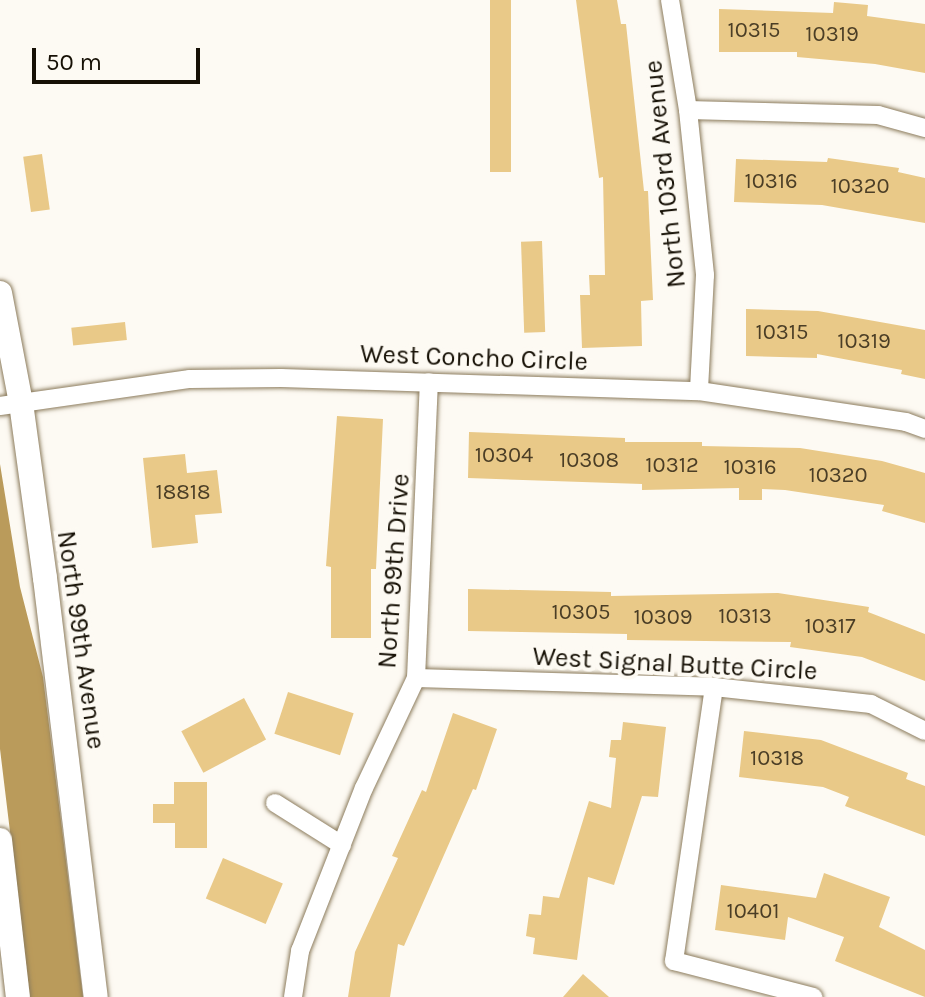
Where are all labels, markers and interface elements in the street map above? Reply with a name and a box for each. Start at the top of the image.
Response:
house number: 10315 [727,18,781,44]
house number: 10319 [805,22,859,48]
scale bar [36,32,204,82]
text: 50 m [46,48,102,76]
street label: North 103rd Avenue [638,59,692,289]
house number: 10316 [744,169,798,195]
house number: 10320 [830,174,890,200]
house number: 10315 [755,320,809,346]
house number: 10319 [837,329,891,355]
street label: West Concho Circle [360,338,588,378]
house number: 10304 [475,443,533,469]
house number: 10308 [559,448,619,474]
house number: 10312 [645,453,699,479]
house number: 10316 [723,455,777,481]
house number: 10320 [808,463,868,489]
street label: North 99th Drive [372,472,416,670]
house number: 18818 [155,480,211,506]
street label: North 99th Avenue [50,529,112,751]
house number: 10305 [552,600,610,626]
house number: 10313 [718,604,772,630]
house number: 10309 [633,605,693,631]
house number: 10317 [805,614,855,640]
street label: West Signal Butte Circle [532,641,818,687]
house number: 10318 [750,746,804,772]
house number: 10401 [727,899,779,925]

